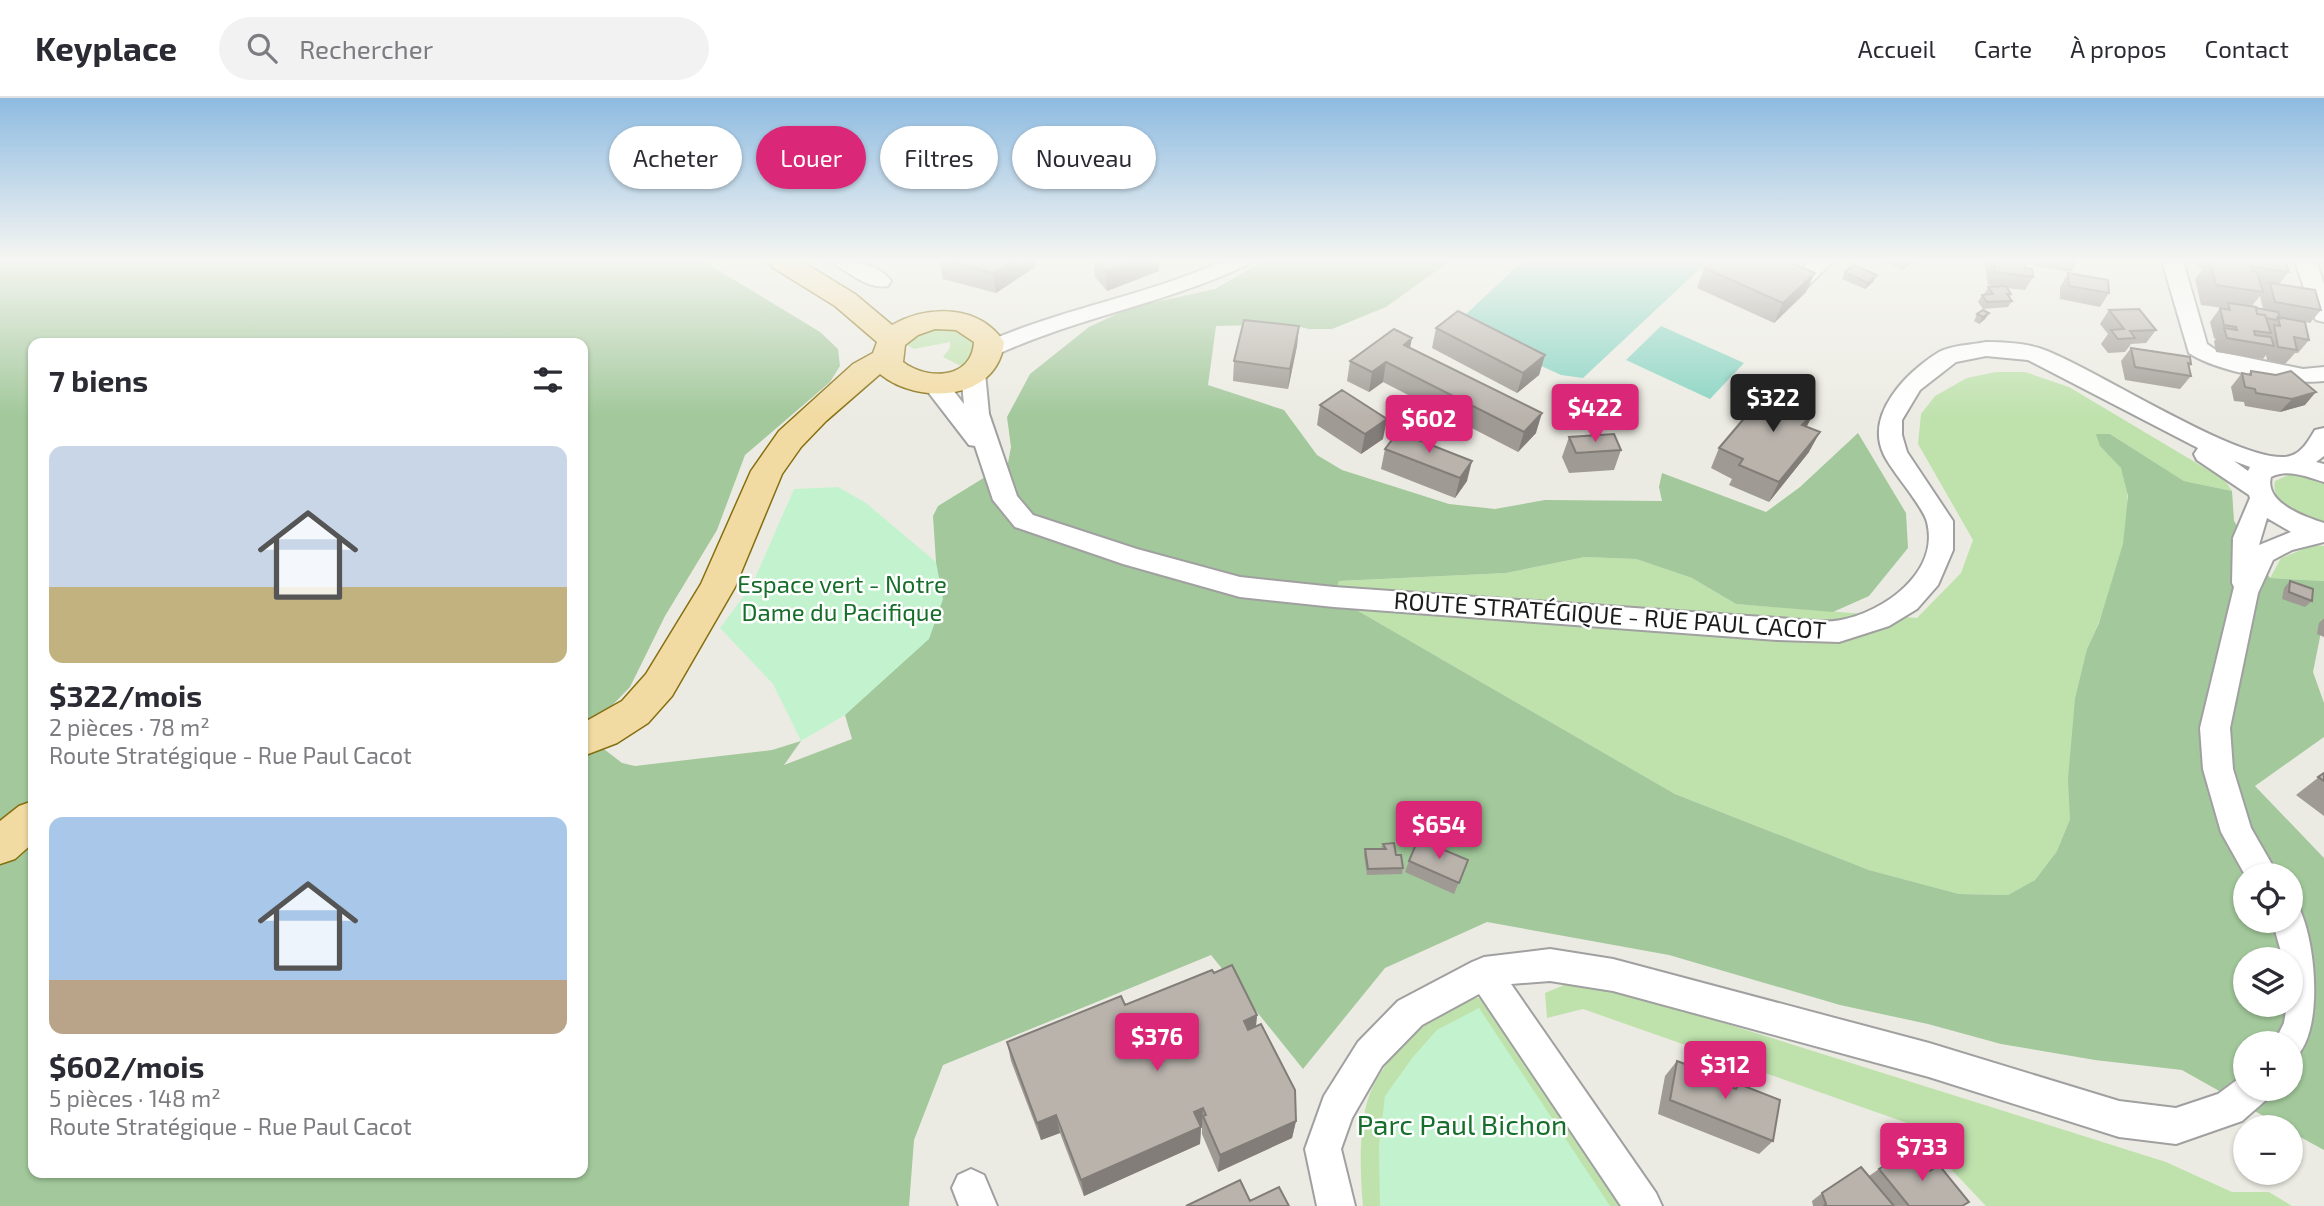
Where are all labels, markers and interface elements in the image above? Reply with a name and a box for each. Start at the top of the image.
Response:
search box [219,17,709,80]
text: Keyplace [35,28,177,68]
icon: search [243,29,281,67]
text: Rechercher [299,33,433,64]
text: Accueil [1858,34,1936,63]
text: Carte [1974,34,2032,63]
text: À propos [2070,34,2167,63]
text: Contact [2205,34,2289,63]
chip: Acheter [609,126,742,189]
chip: Louer [756,126,866,189]
chip: Filtres [880,126,998,189]
chip: Nouveau [1012,126,1156,189]
icon: filters [529,361,567,399]
text: 7 biens [49,362,148,398]
pin: $322 [1732,374,1814,434]
text: $322 [1746,383,1800,411]
pin: $422 [1554,384,1636,444]
text: $422 [1568,393,1622,421]
pin: $602 [1388,396,1470,455]
text: $602 [1402,404,1456,432]
icon: home [245,492,371,618]
park label: Espace vert - Notre Dame du Pacifique [737,569,947,626]
street label: ROUTE STRATÉGIQUE - RUE PAUL CACOT [1393,585,1827,644]
text: $322/mois [49,677,202,713]
text: 2 pièces · 78 m² [49,713,210,741]
text: Route Stratégique - Rue Paul Cacot [49,741,412,769]
pin: $654 [1398,802,1480,861]
text: $654 [1412,810,1466,838]
icon: home [245,863,371,989]
map controls [2233,863,2303,1185]
button: locate [2233,863,2303,933]
button: layers [2233,947,2303,1017]
pin: $376 [1116,1014,1198,1073]
text: $376 [1131,1022,1183,1050]
button: + [2233,1031,2303,1101]
pin: $312 [1684,1042,1766,1101]
text: $602/mois [49,1048,204,1084]
text: $312 [1700,1050,1750,1078]
text: 5 pièces · 148 m² [49,1084,221,1112]
park label: Parc Paul Bichon [1357,1107,1567,1141]
text: Route Stratégique - Rue Paul Cacot [49,1112,412,1140]
button: − [2233,1115,2303,1185]
pin: $733 [1881,1124,1963,1183]
text: $733 [1896,1132,1948,1160]

